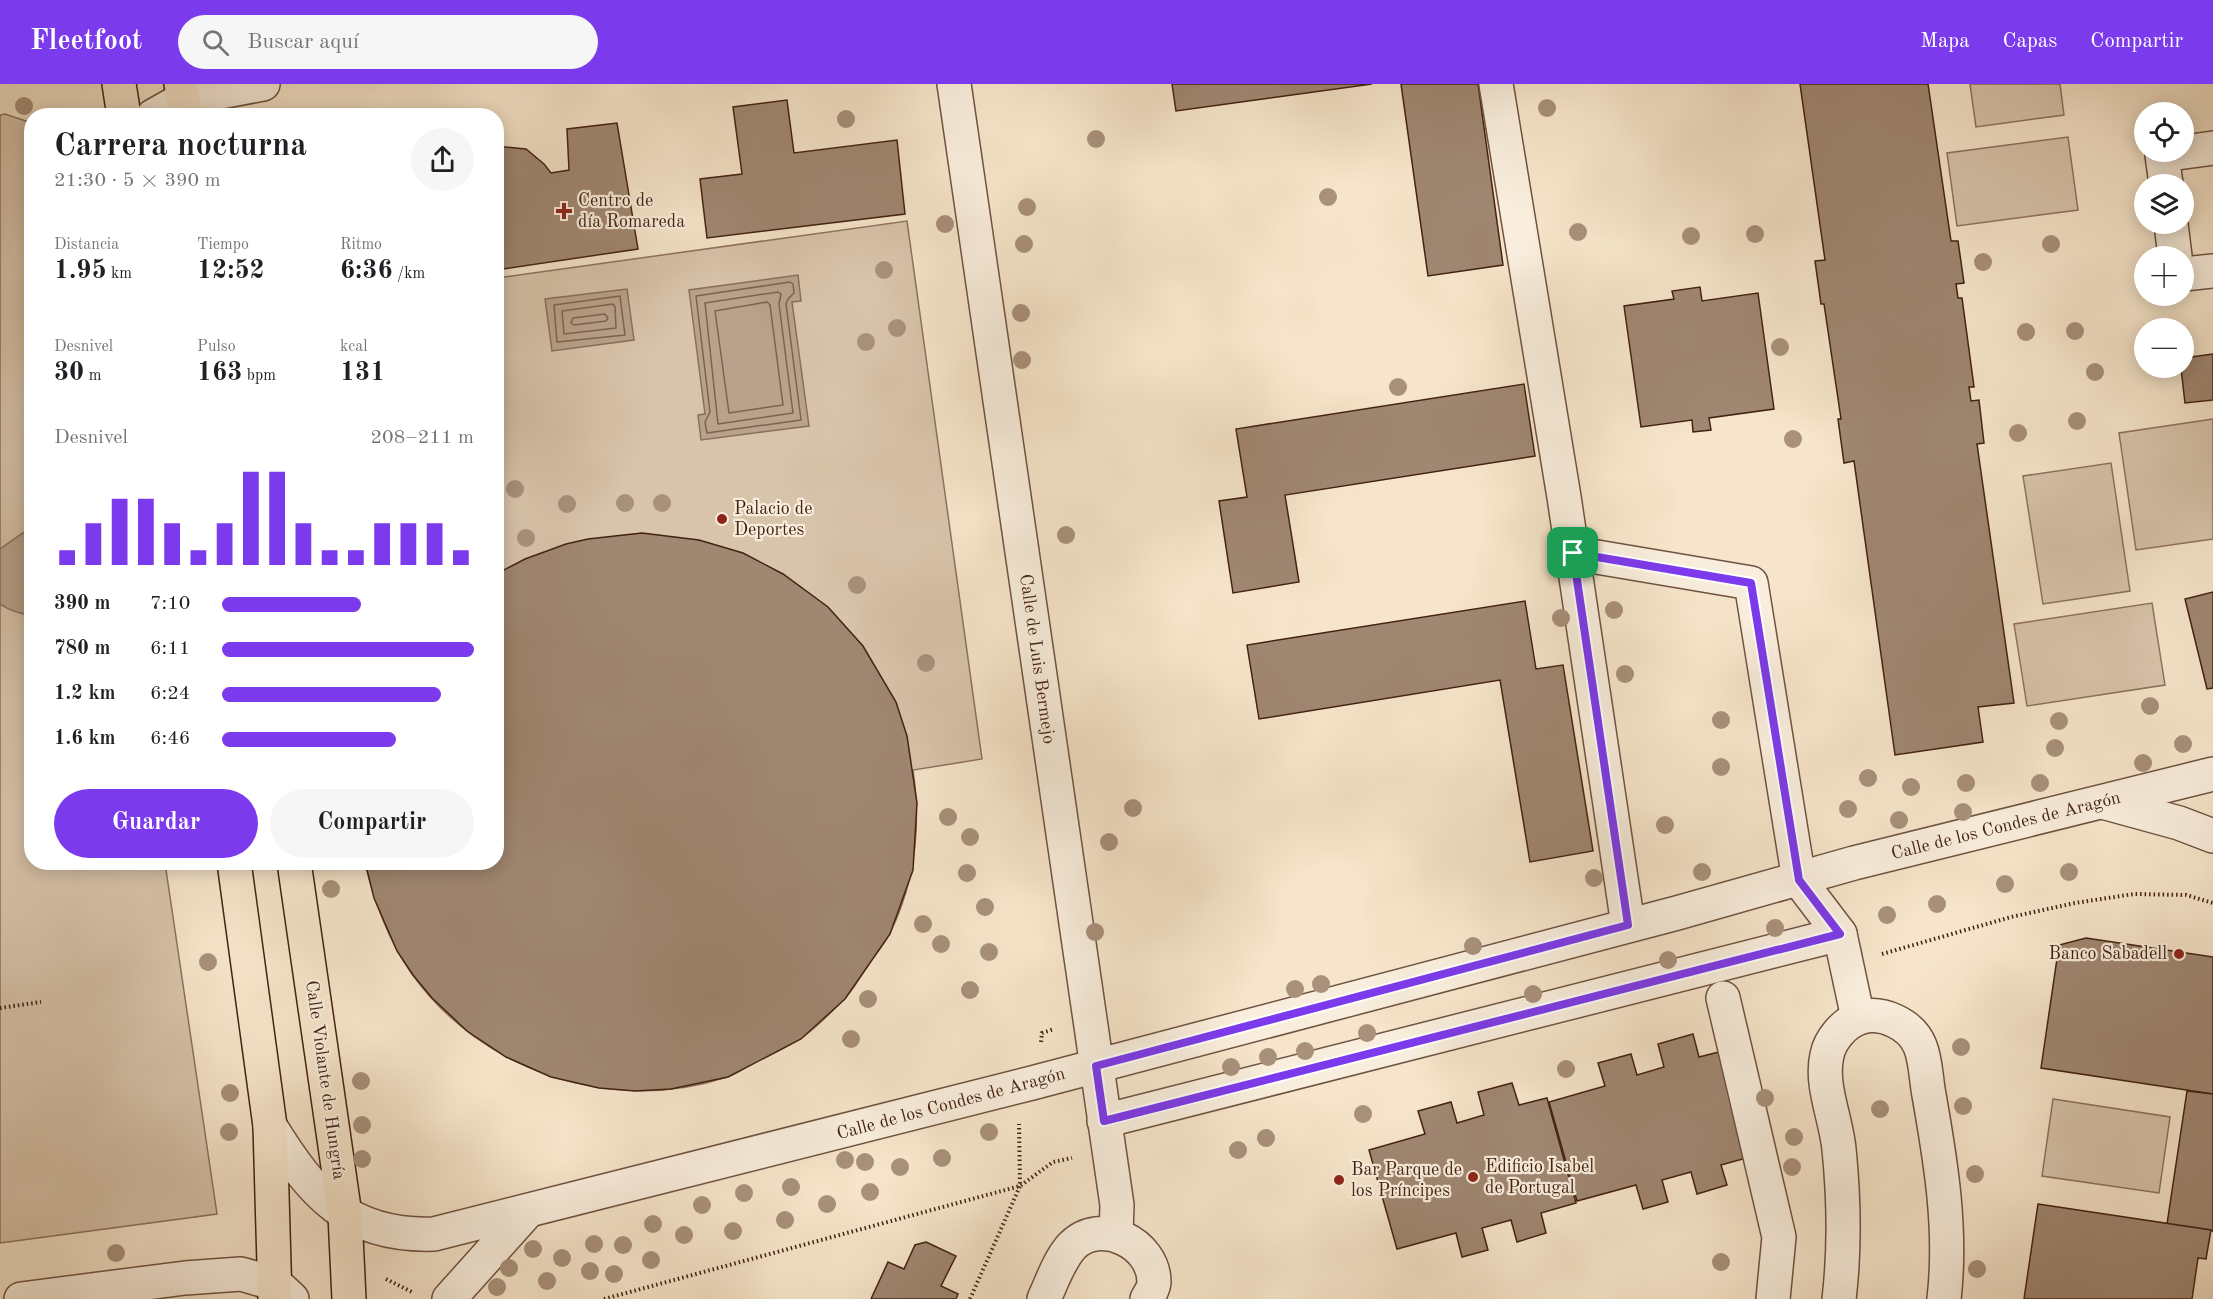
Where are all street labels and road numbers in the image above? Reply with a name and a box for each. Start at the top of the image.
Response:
street label: Calle de Luis Bermejo [1016,573,1058,745]
street label: Calle de los Condes de Aragón [1889,789,2123,863]
street label: Calle Violante de Hungría [302,979,348,1181]
street label: Calle de los Condes de Aragón [835,1065,1067,1143]

